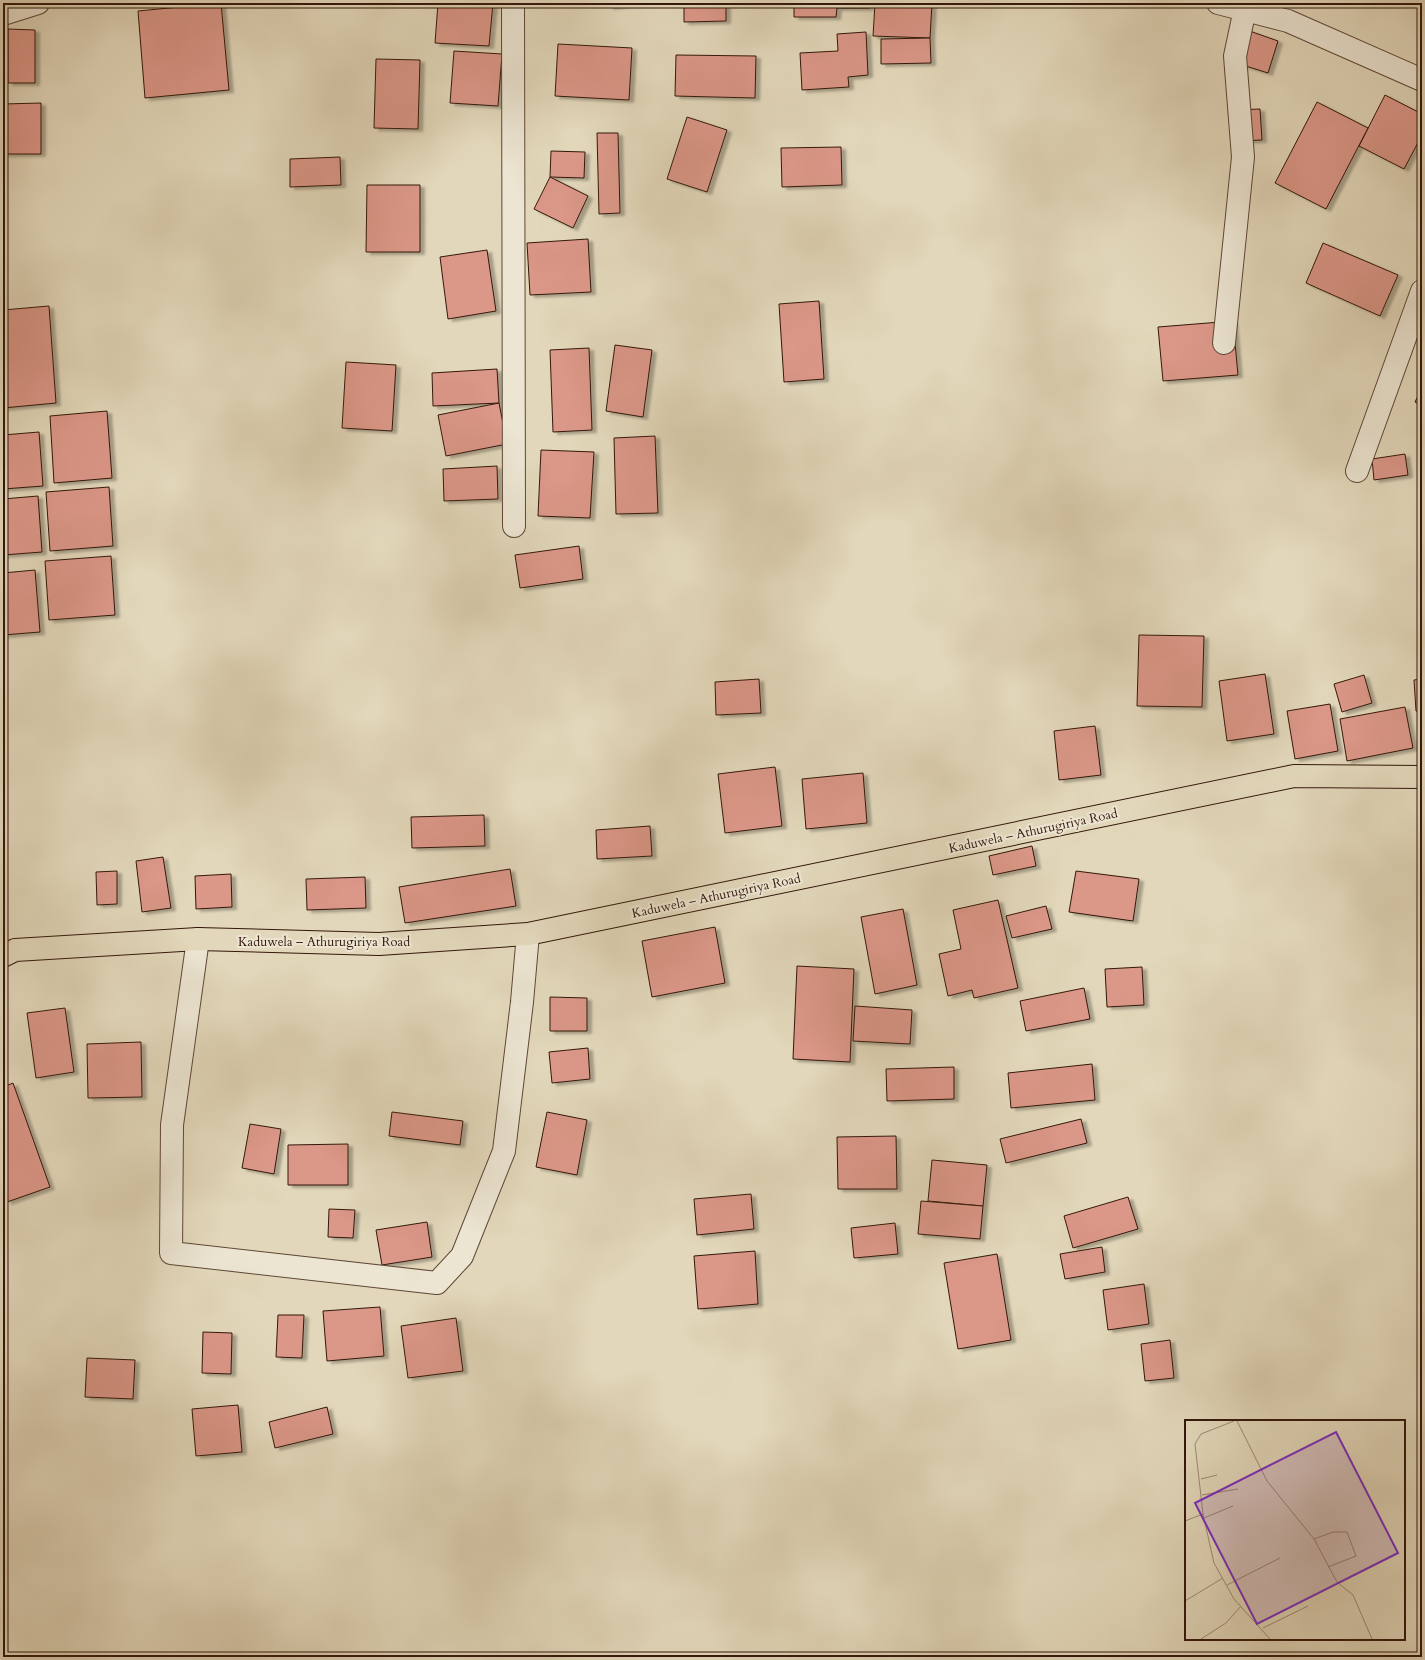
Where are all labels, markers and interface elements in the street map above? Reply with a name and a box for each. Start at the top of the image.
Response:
street label: Kaduwela – Athurugiriya Road [947,804,1119,858]
street label: Kaduwela – Athurugiriya Road [630,869,802,923]
street label: Kaduwela – Athurugiriya Road [238,933,410,951]
inset map [1185,1420,1405,1640]

